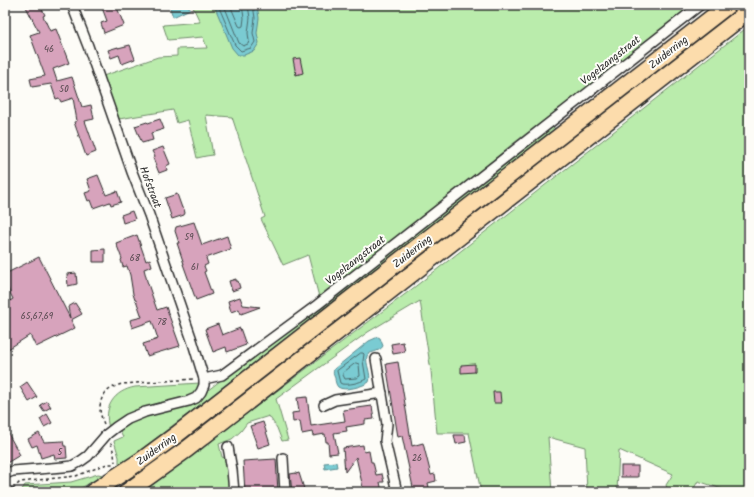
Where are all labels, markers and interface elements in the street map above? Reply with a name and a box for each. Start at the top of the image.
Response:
street label: Vogelzangstraat [577,31,645,90]
street label: Zuiderring [645,31,692,74]
house number: 46 [44,42,54,57]
house number: 50 [59,82,69,97]
street label: Hofstraat [134,164,167,212]
house number: 59 [184,230,194,245]
street label: Zuiderring [389,230,436,273]
street label: Vogelzangstraat [322,231,390,290]
house number: 68 [130,251,141,266]
house number: 61 [191,260,199,275]
house number: 65,67,69 [21,309,54,324]
house number: 78 [157,315,167,330]
street label: Zuiderring [133,429,181,471]
house number: 5 [58,445,64,460]
house number: 26 [412,451,422,466]

